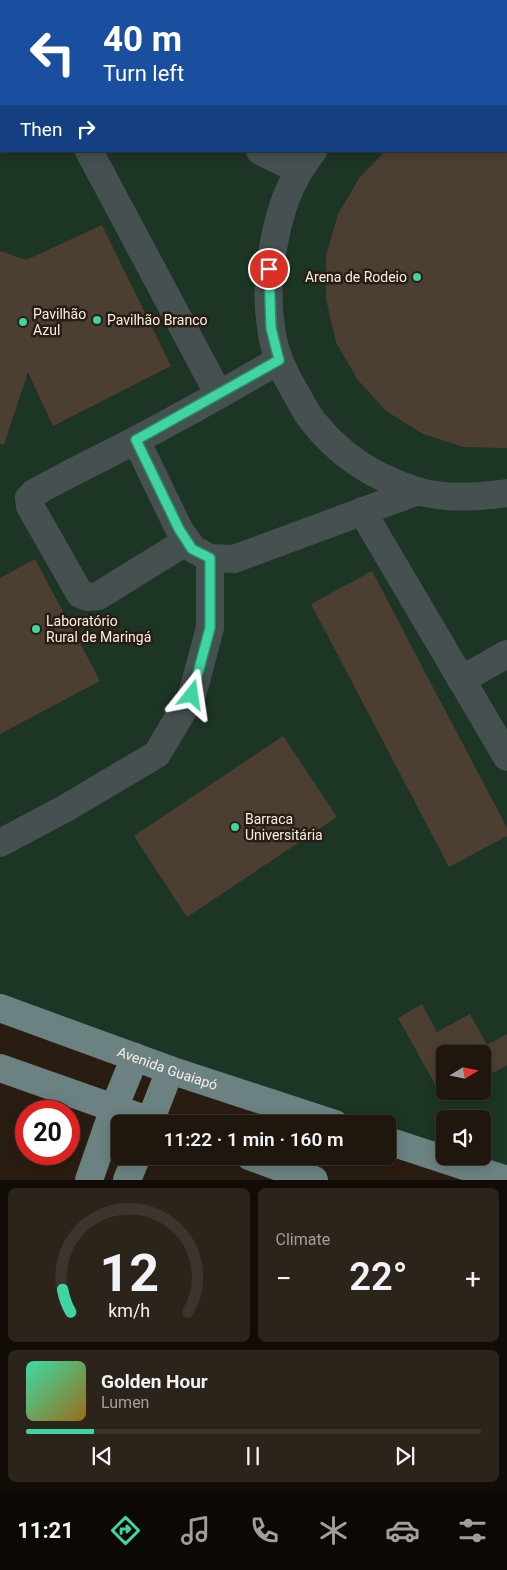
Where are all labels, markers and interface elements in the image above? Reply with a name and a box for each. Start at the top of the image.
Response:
text: 40 m [103,19,182,60]
icon: left [20,20,85,85]
text: Turn left [103,61,184,86]
icon: right [72,115,100,143]
text: Then [20,118,62,141]
pin [248,248,290,290]
icon: arrive [255,255,283,283]
place label: Arena de Rodeio [305,269,407,285]
marker: Arena de Rodeio [411,271,423,283]
place label: Pavilhão Azul [33,306,86,338]
place label: Pavilhão Branco [107,312,208,328]
marker: Pavilhão Branco [91,314,103,326]
marker: Pavilhão Azul [17,316,29,328]
place label: Laboratório Rural de Maringá [46,613,151,645]
marker: Laboratório Rural de Maringá [30,623,42,635]
position arrow [165,668,217,720]
place label: Barraca Universitária [245,811,323,843]
marker: Barraca Universitária [229,821,241,833]
street label: Avenida Guaiapó [115,1044,220,1093]
north arrow [436,1045,491,1100]
map controls [436,1045,491,1165]
speed limit sign: 20 [15,1100,80,1165]
button: sound [436,1110,491,1165]
text: 11:22 · 1 min · 160 m [163,1128,344,1151]
text: Climate [276,1230,330,1249]
text: 12 [99,1243,159,1304]
text: 22° [349,1255,407,1299]
text: − [276,1262,292,1295]
text: + [465,1262,481,1295]
text: km/h [108,1300,150,1321]
text: Golden Hour [101,1370,208,1393]
text: Lumen [101,1393,149,1412]
icon: previous [88,1442,116,1470]
icon: pause [239,1442,267,1470]
icon: next [391,1442,419,1470]
icon: directions [108,1513,143,1548]
icon: music [178,1513,213,1548]
icon: phone [247,1513,282,1548]
icon: climate [316,1513,351,1548]
icon: car [385,1513,420,1548]
icon: filters [455,1513,490,1548]
text: 11:21 [17,1518,74,1543]

